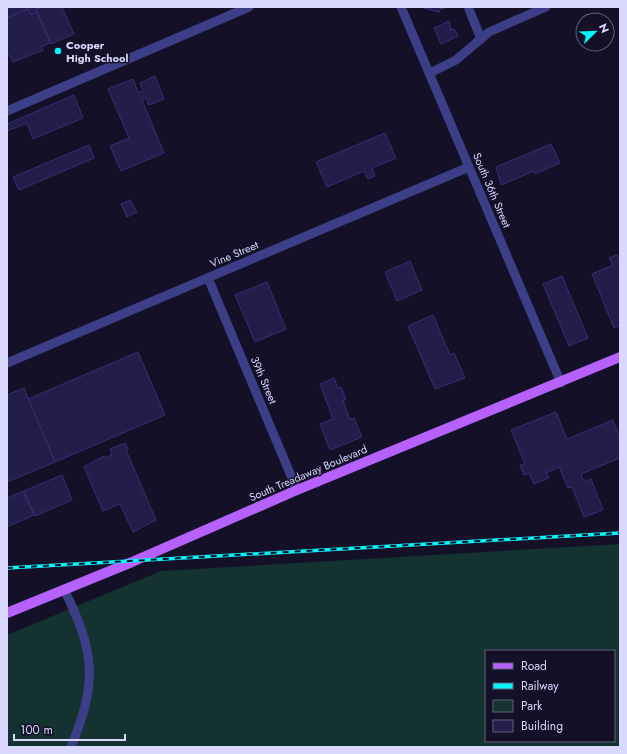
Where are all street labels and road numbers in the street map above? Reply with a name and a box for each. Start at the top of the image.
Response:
street label: South 36th Street [469,150,515,230]
street label: Vine Street [207,237,261,271]
street label: 39th Street [247,354,281,407]
street label: South Treadaway Boulevard [247,441,369,505]

